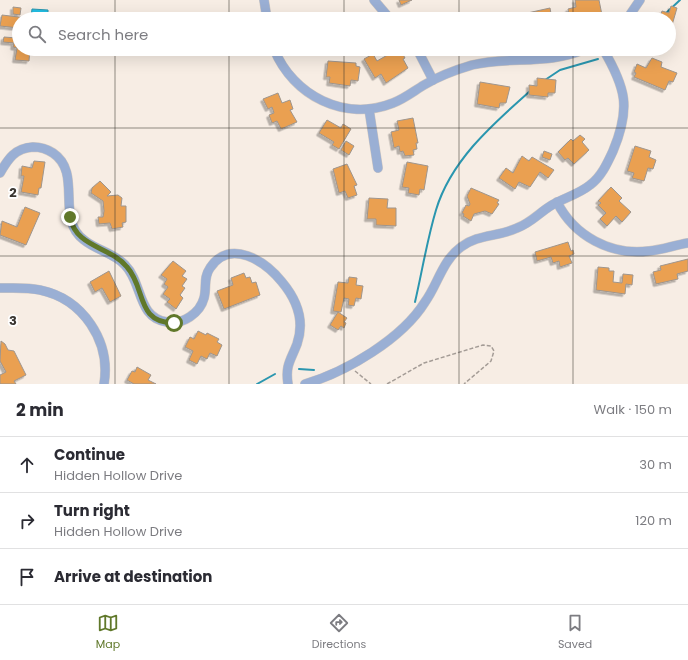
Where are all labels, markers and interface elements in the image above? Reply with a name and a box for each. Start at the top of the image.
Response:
search box [12,12,676,56]
icon: search [26,23,48,45]
text: Search here [58,24,148,45]
text: 2 [9,183,17,202]
route end [61,208,79,226]
text: 3 [9,311,17,330]
route start [165,314,183,332]
text: 2 min [16,398,64,422]
text: Walk · 150 m [594,400,672,419]
text: Continue [54,444,125,465]
icon: ahead [16,454,38,476]
text: 30 m [639,455,672,474]
text: Hidden Hollow Drive [54,466,182,485]
text: Turn right [54,500,130,521]
icon: right [16,510,38,532]
text: 120 m [635,511,672,530]
text: Hidden Hollow Drive [54,522,182,541]
icon: arrive [16,566,38,588]
text: Arrive at destination [54,566,212,587]
tab: Map [96,612,120,653]
tab: Directions [312,612,366,653]
tab: Saved [558,612,592,653]

